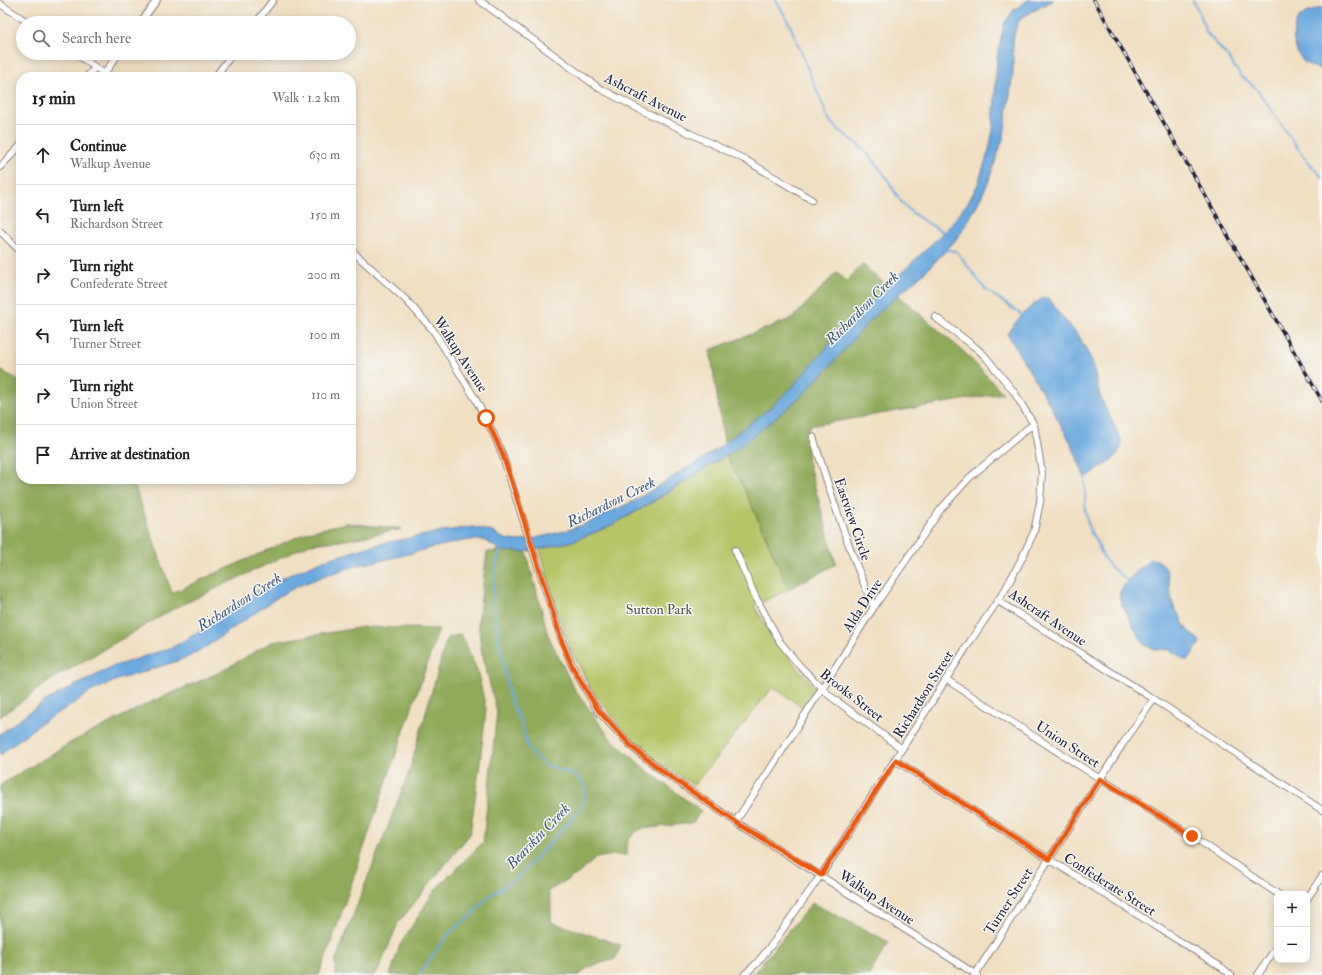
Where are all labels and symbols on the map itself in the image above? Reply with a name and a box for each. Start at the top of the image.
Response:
street label: Ashcraft Avenue [601,69,690,126]
water label: Richardson Creek [821,268,903,350]
street label: Walkup Avenue [428,312,491,396]
route start [477,409,495,427]
water label: Richardson Creek [563,473,659,532]
street label: Eastview Circle [830,476,875,563]
water label: Richardson Creek [193,569,285,636]
street label: Alda Drive [838,575,886,636]
street label: Ashcraft Avenue [1005,585,1090,650]
park label: Sutton Park [626,601,692,618]
street label: Richardson Street [890,647,957,741]
street label: Brooks Street [817,665,887,726]
street label: Union Street [1033,717,1103,772]
water label: Bearskin Creek [502,800,574,874]
route end [1183,827,1201,845]
street label: Confederate Street [1061,849,1159,920]
street label: Turner Street [980,864,1037,938]
street label: Walkup Avenue [834,866,918,929]

